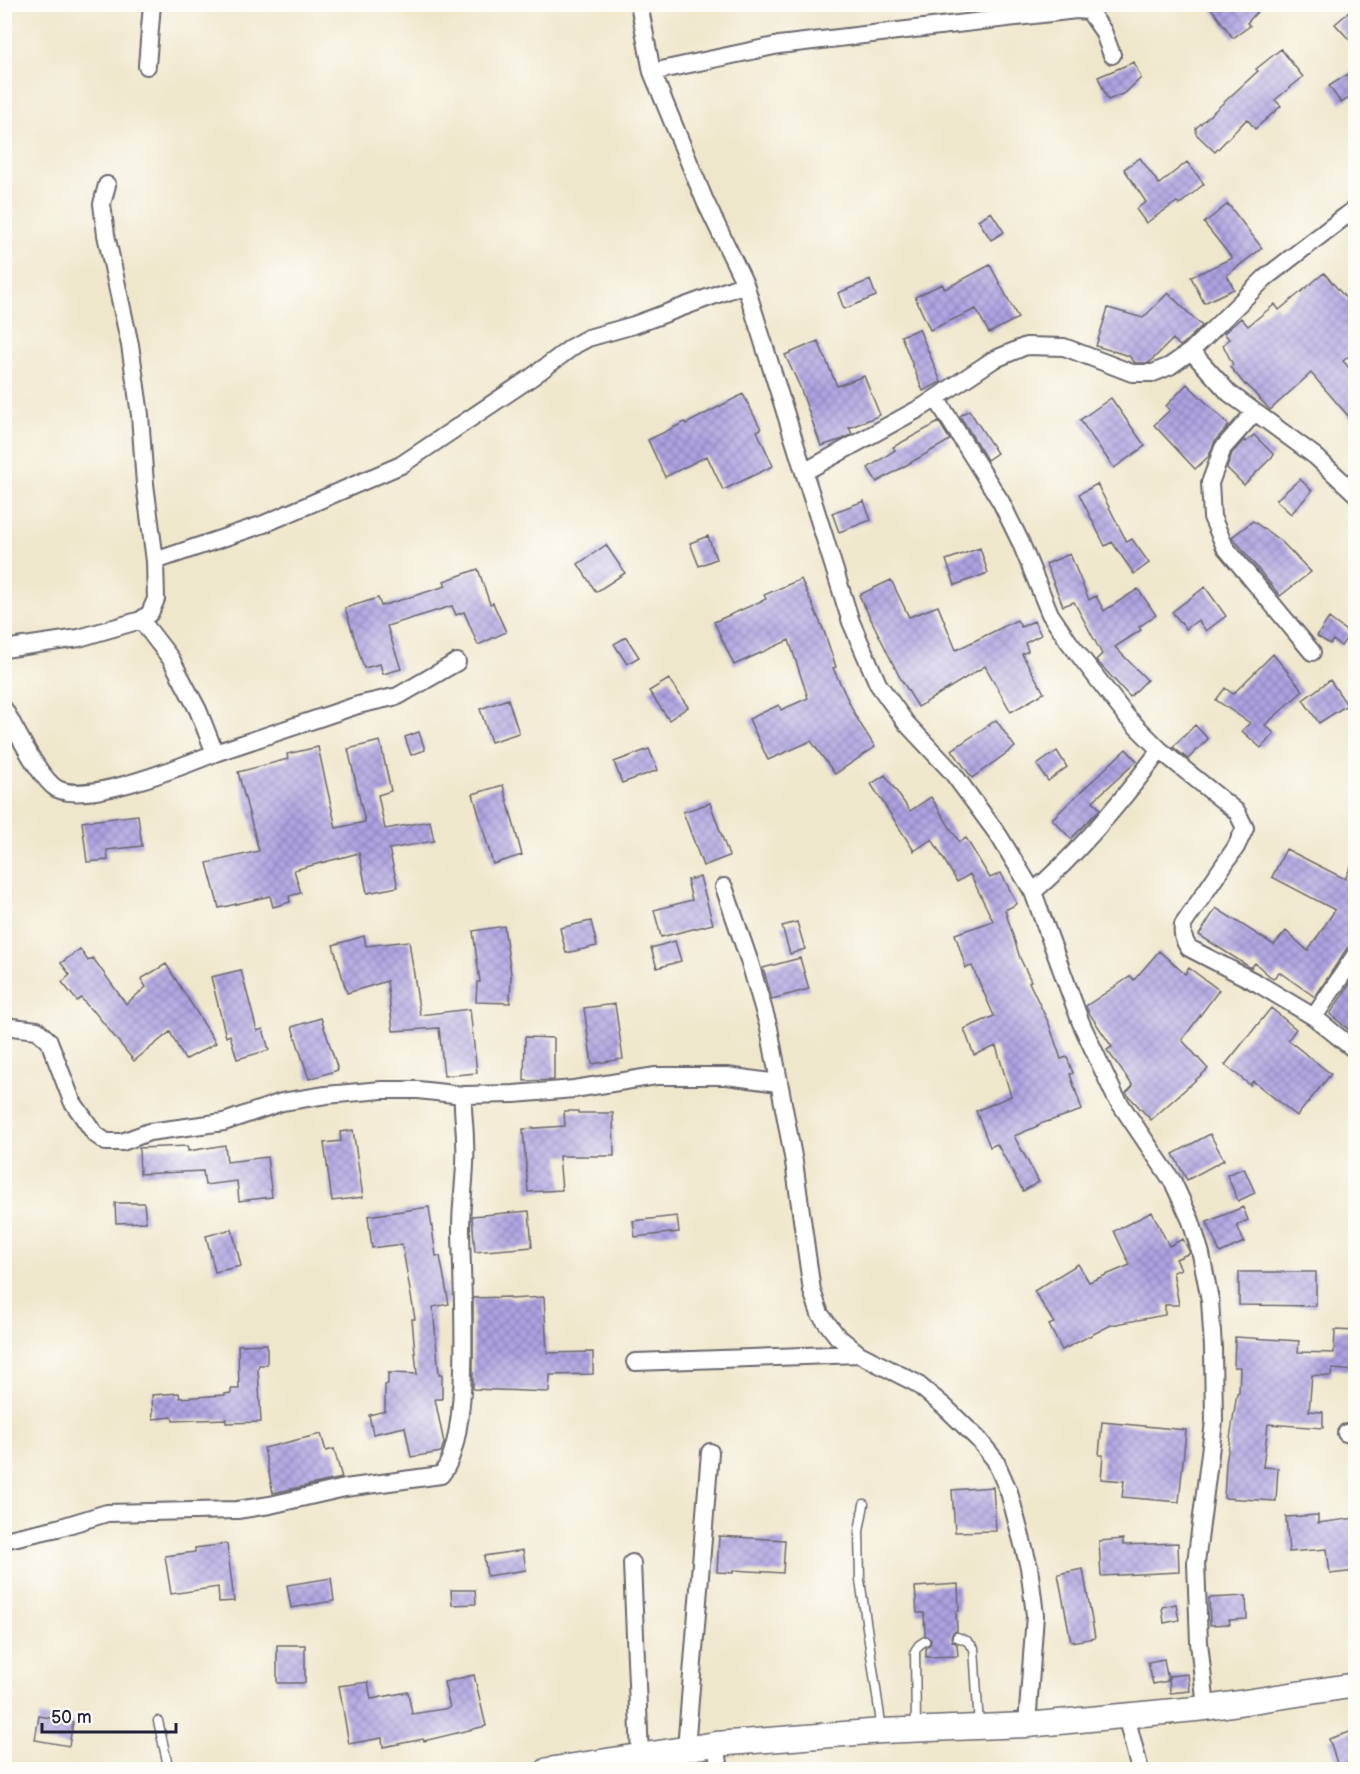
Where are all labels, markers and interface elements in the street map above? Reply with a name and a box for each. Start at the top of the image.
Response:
scale bar [42,1696,176,1734]
text: 50 m [51,1707,92,1728]

